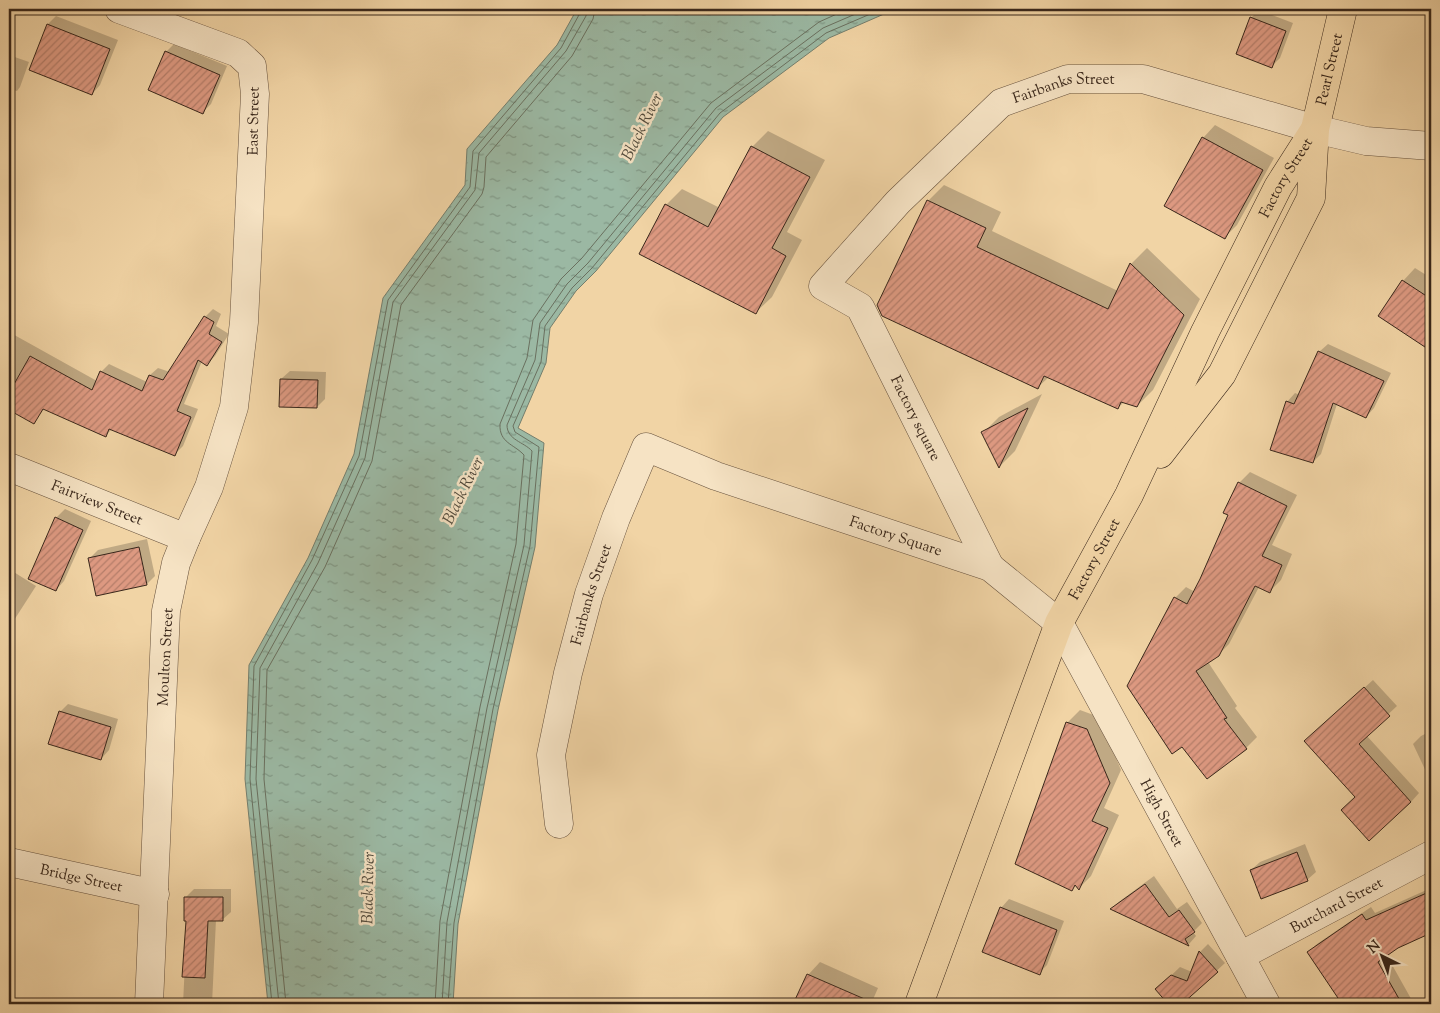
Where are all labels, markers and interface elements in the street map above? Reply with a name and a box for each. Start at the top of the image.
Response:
street label: Pearl Street [1312,31,1349,108]
street label: Fairbanks Street [1010,70,1115,110]
street label: East Street [243,86,266,156]
water label: Black River [617,89,670,165]
street label: Factory Street [1255,134,1319,222]
street label: Factory square [884,372,945,465]
water label: Black River [438,453,491,529]
street label: Fairview Street [48,476,145,532]
street label: Factory Square [846,512,944,562]
street label: Factory Street [1065,515,1126,604]
street label: Fairbanks Street [567,542,618,648]
street label: Moulton Street [153,607,180,707]
street label: High Street [1134,776,1188,851]
water label: Black River [357,851,382,924]
street label: Bridge Street [38,860,124,899]
street label: Burchard Street [1287,873,1387,940]
north arrow [1358,930,1408,980]
text: N [1364,937,1385,959]

